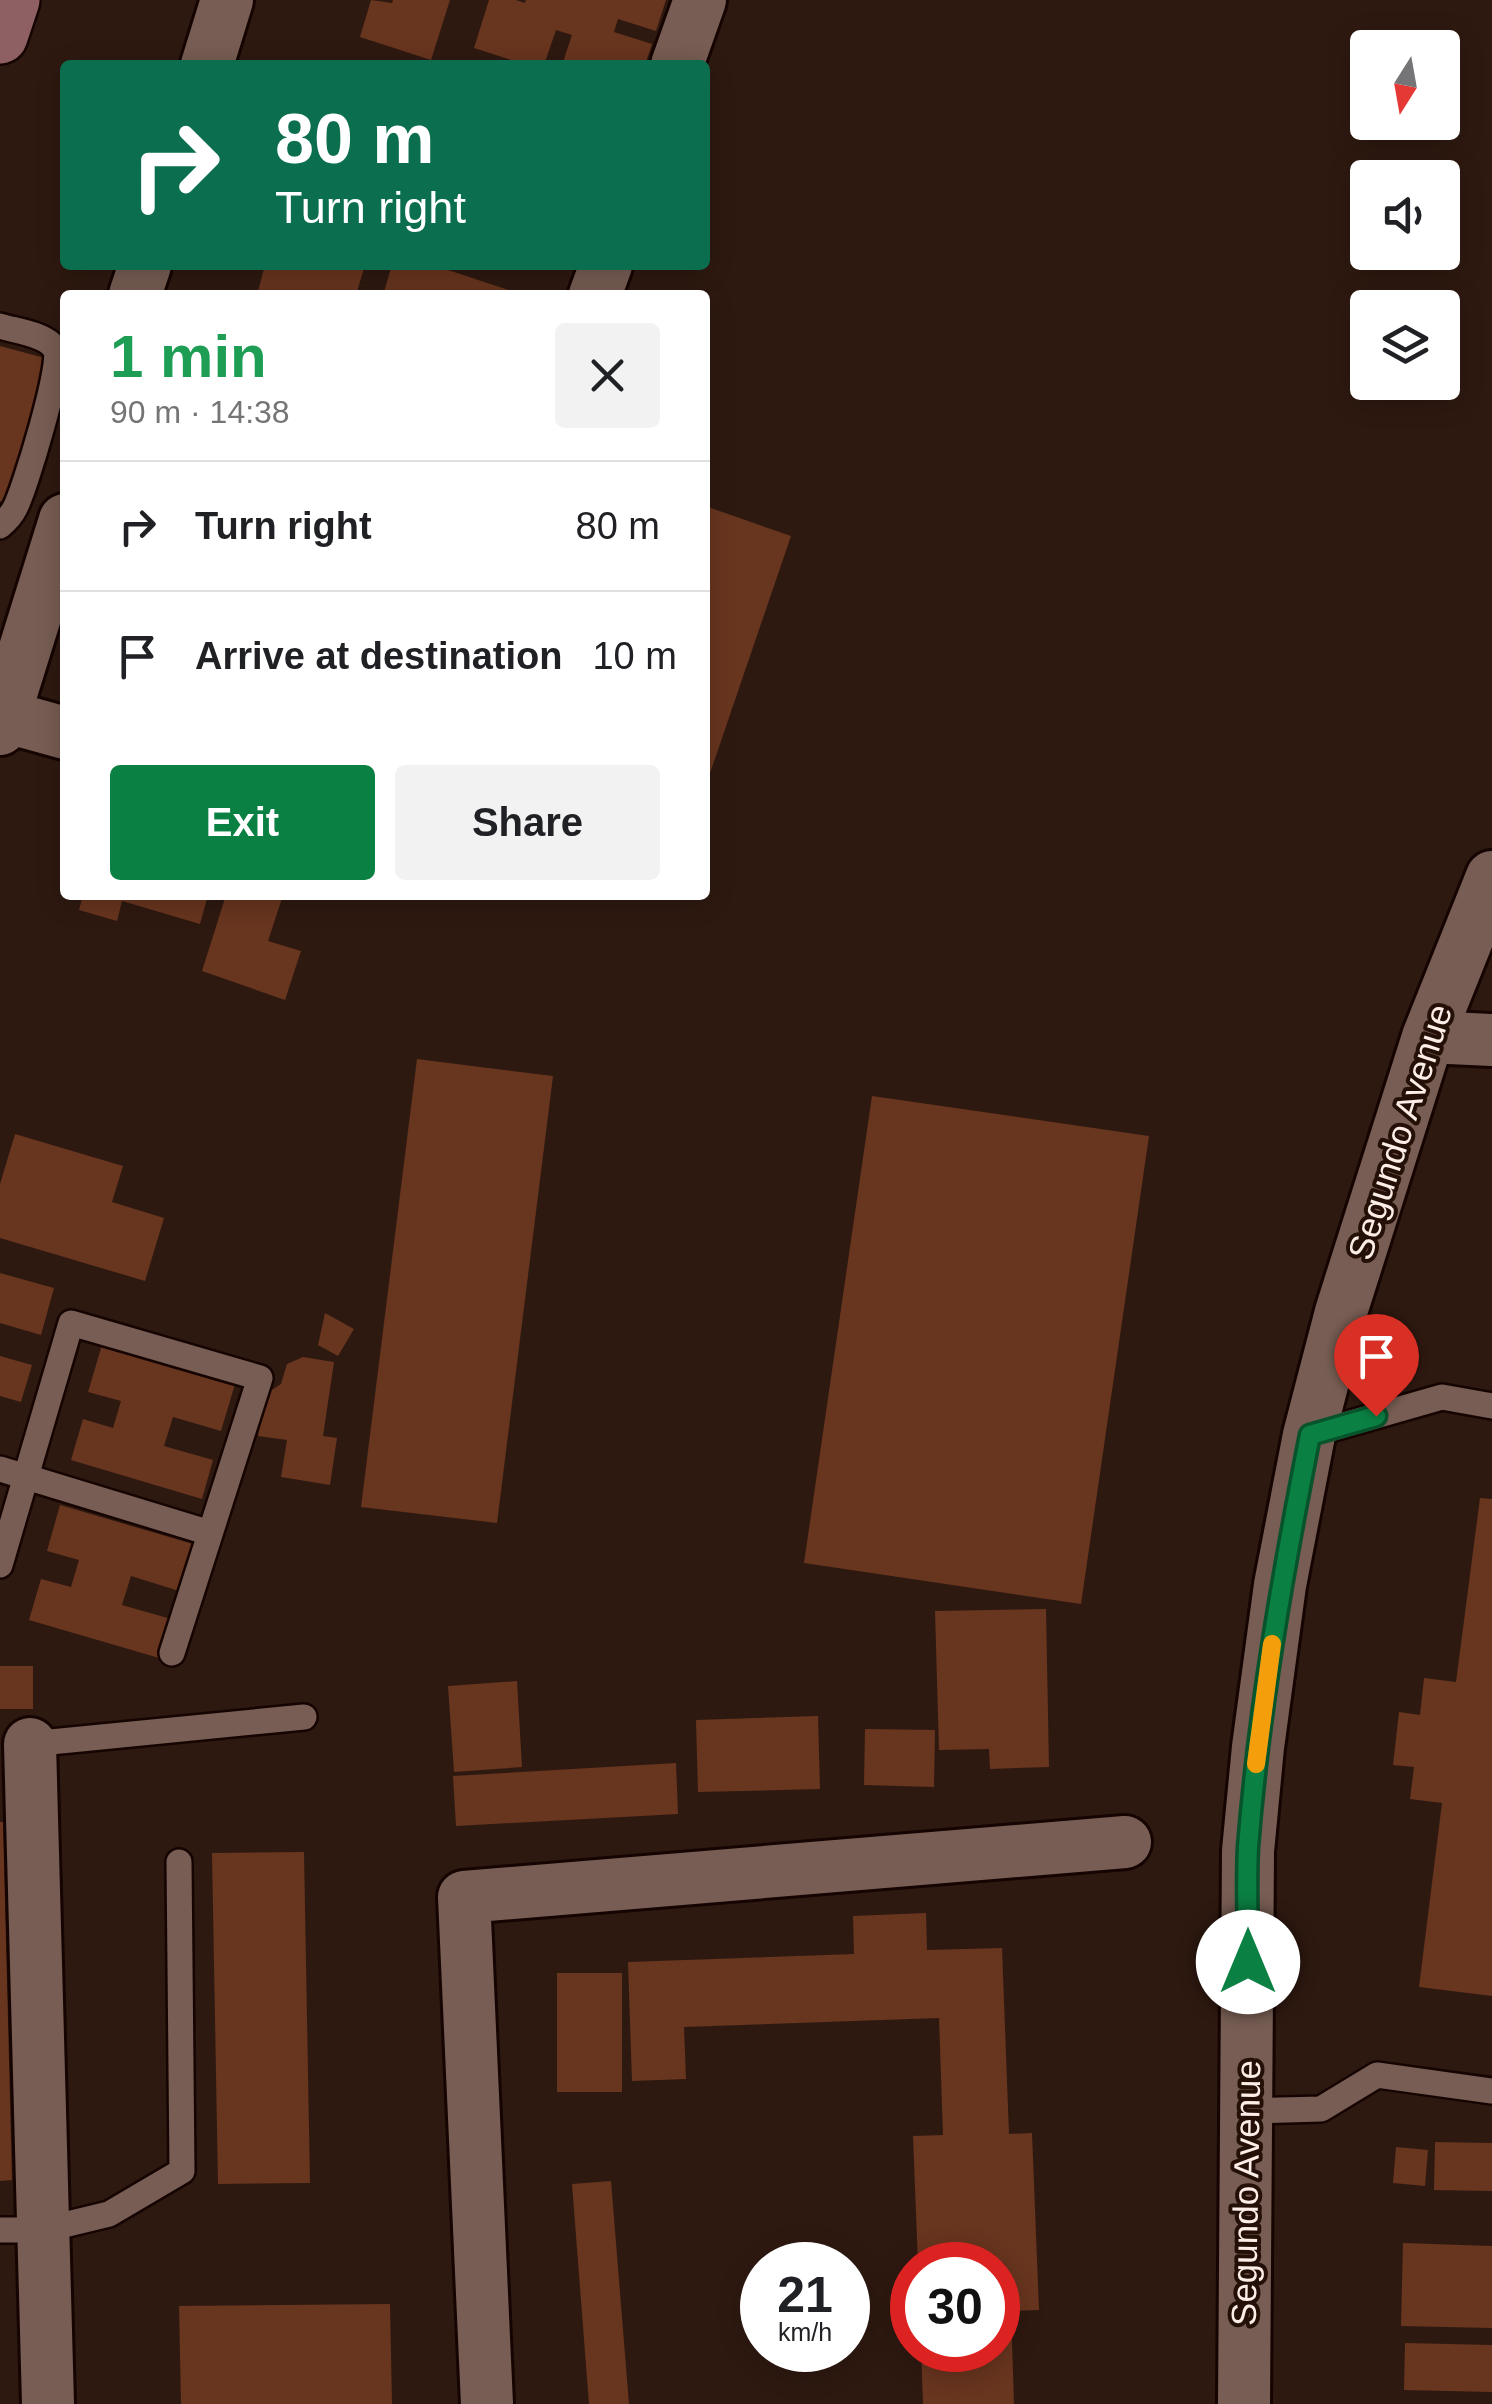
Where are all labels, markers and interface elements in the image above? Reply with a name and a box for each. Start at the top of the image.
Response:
north arrow [1350,30,1460,140]
map controls [1350,30,1460,400]
icon: right [110,100,240,230]
text: 80 m [275,100,435,178]
button: sound [1350,160,1460,270]
text: Turn right [275,182,466,233]
button: layers [1350,290,1460,400]
text: 1 min [110,323,267,390]
button: close [555,323,660,428]
text: 90 m · 14:38 [110,394,290,430]
icon: right [110,499,165,554]
text: Turn right [195,505,372,547]
text: 80 m [576,505,660,547]
icon: arrive [110,629,165,684]
text: Arrive at destination [195,635,562,677]
text: 10 m [592,635,677,677]
button: Exit [110,765,375,880]
button: Share [395,765,660,880]
street label: Segundo Avenue [1340,999,1459,1264]
pin [1334,1314,1419,1417]
icon: arrive [1349,1329,1404,1384]
position arrow [1196,1910,1300,2014]
street label: Segundo Avenue [1224,2060,1267,2326]
speed limit sign: 30 [890,2242,1020,2372]
text: 21 [777,2267,833,2323]
text: km/h [778,2318,832,2346]

